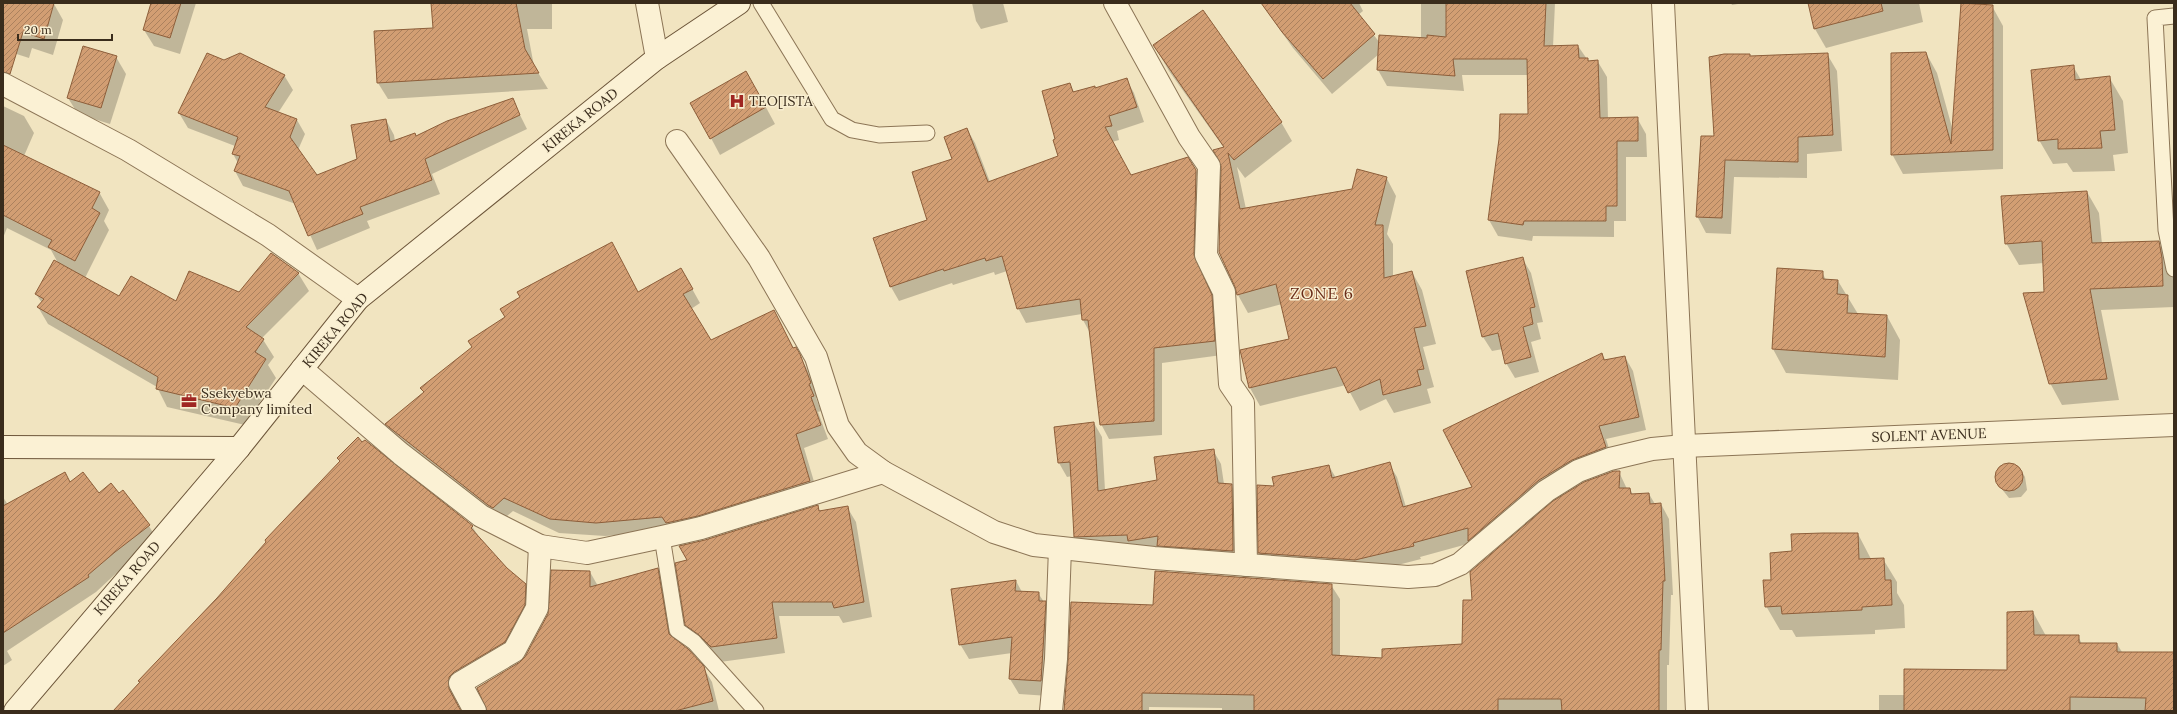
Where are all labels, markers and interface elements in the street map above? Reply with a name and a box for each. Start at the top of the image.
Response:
scale bar [18,16,112,42]
text: 20 m [24,22,52,37]
street label: KIREKA ROAD [538,84,622,156]
hospital icon: TEO[ISTA [728,92,746,110]
place label: TEO[ISTA [749,92,813,110]
district label: ZONE 6 [1290,283,1354,303]
street label: KIREKA ROAD [298,289,372,371]
place label: Ssekyebwa Company limited [201,384,312,418]
office icon: Ssekyebwa Company limited [180,392,198,410]
street label: SOLENT AVENUE [1871,424,1987,446]
street label: KIREKA ROAD [90,537,164,619]

